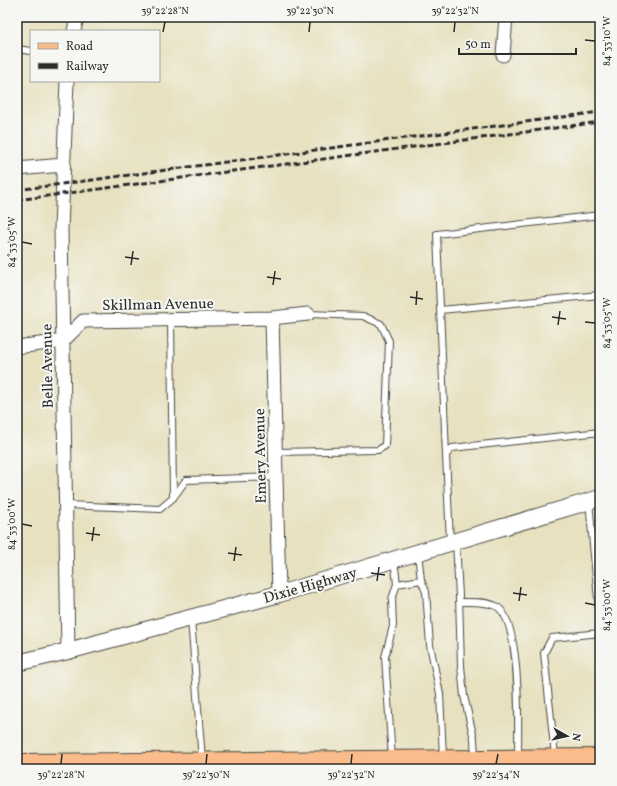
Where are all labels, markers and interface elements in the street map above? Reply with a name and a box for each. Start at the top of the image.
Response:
text: 39°22'28"N [141,4,189,18]
text: 39°22'30"N [286,4,334,18]
text: 39°22'32"N [431,4,479,18]
text: 84°33'10"W [600,16,614,66]
legend [30,30,160,82]
scale bar [459,30,576,56]
text: 50 m [465,37,491,53]
text: Road [66,39,93,55]
text: Railway [66,59,109,75]
text: 84°33'05"W [5,217,19,267]
street label: Skillman Avenue [102,294,214,317]
text: 84°33'05"W [600,298,614,348]
street label: Belle Avenue [37,323,60,408]
street label: Emery Avenue [250,408,273,504]
text: 84°33'00"W [5,498,19,550]
street label: Dixie Highway [261,563,360,610]
text: 84°33'00"W [600,579,614,631]
north arrow [547,716,587,756]
text: N [567,732,583,742]
text: 39°22'28"N [37,768,85,782]
text: 39°22'30"N [182,768,230,782]
text: 39°22'32"N [327,768,375,782]
text: 39°22'34"N [472,768,520,782]

